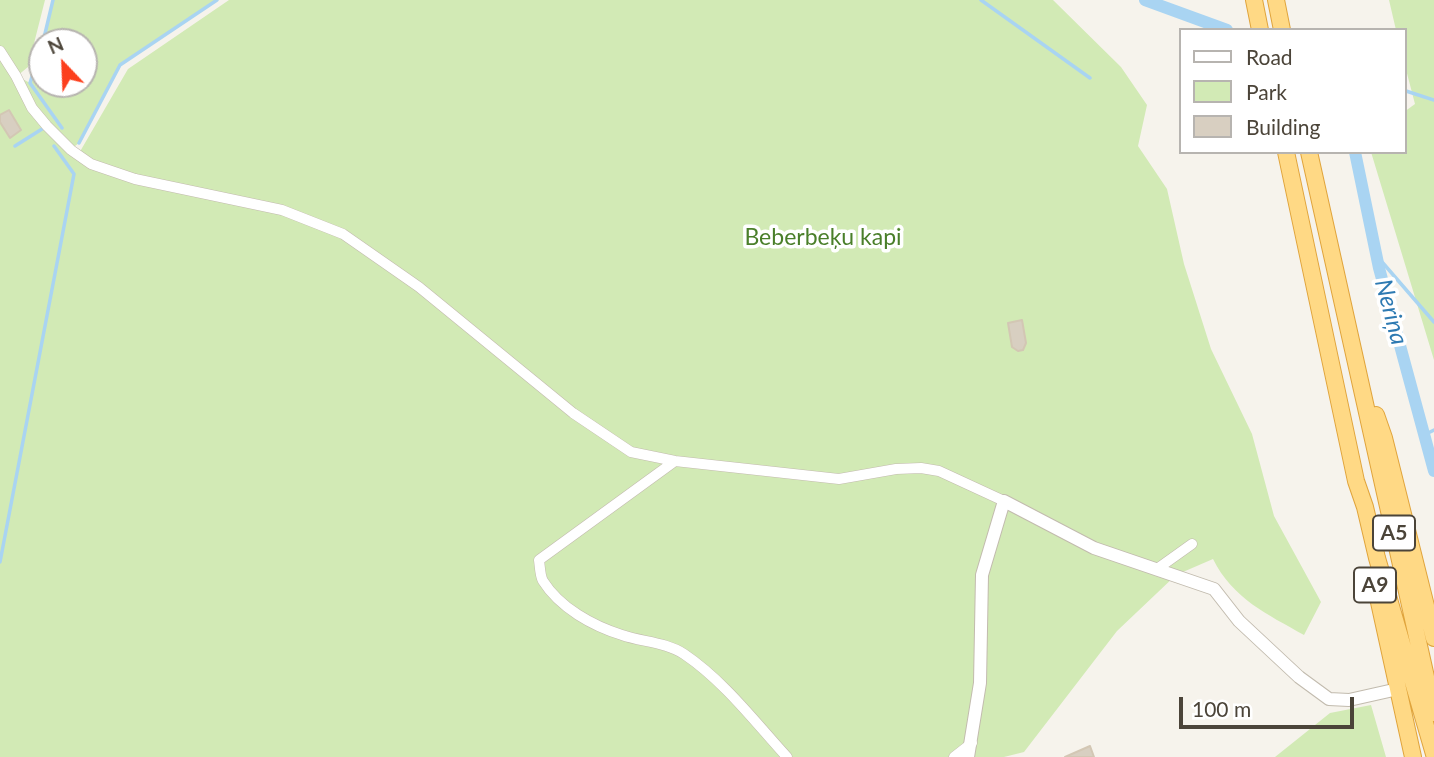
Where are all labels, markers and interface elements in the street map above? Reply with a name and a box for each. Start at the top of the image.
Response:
north arrow [28,28,98,98]
legend [1178,28,1406,154]
text: N [44,32,67,58]
text: Road [1246,44,1293,69]
text: Park [1246,79,1287,104]
text: Building [1246,114,1321,139]
park label: Beberbeķu kapi [744,224,902,252]
water label: Neriņa [1368,276,1414,348]
road number: A5 [1373,516,1415,550]
road number: A9 [1354,568,1396,602]
scale bar [1182,684,1357,728]
text: 100 m [1192,696,1251,721]

